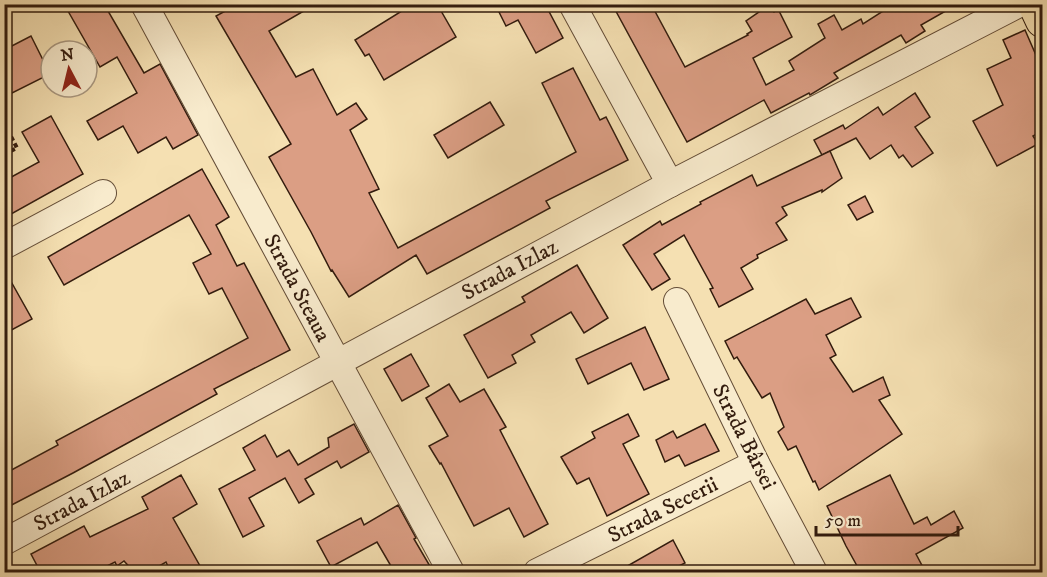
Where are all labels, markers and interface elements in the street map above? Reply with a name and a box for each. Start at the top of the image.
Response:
north arrow [39,39,99,99]
text: N [60,44,75,66]
street label: Strada Steaua [257,229,337,347]
street label: Strada Izlaz [457,233,563,307]
street label: Strada Bârsei [706,380,782,494]
street label: Strada Izlaz [29,464,135,538]
street label: Strada Secerii [603,471,723,549]
scale bar [816,499,958,537]
text: 50 m [825,510,861,532]

